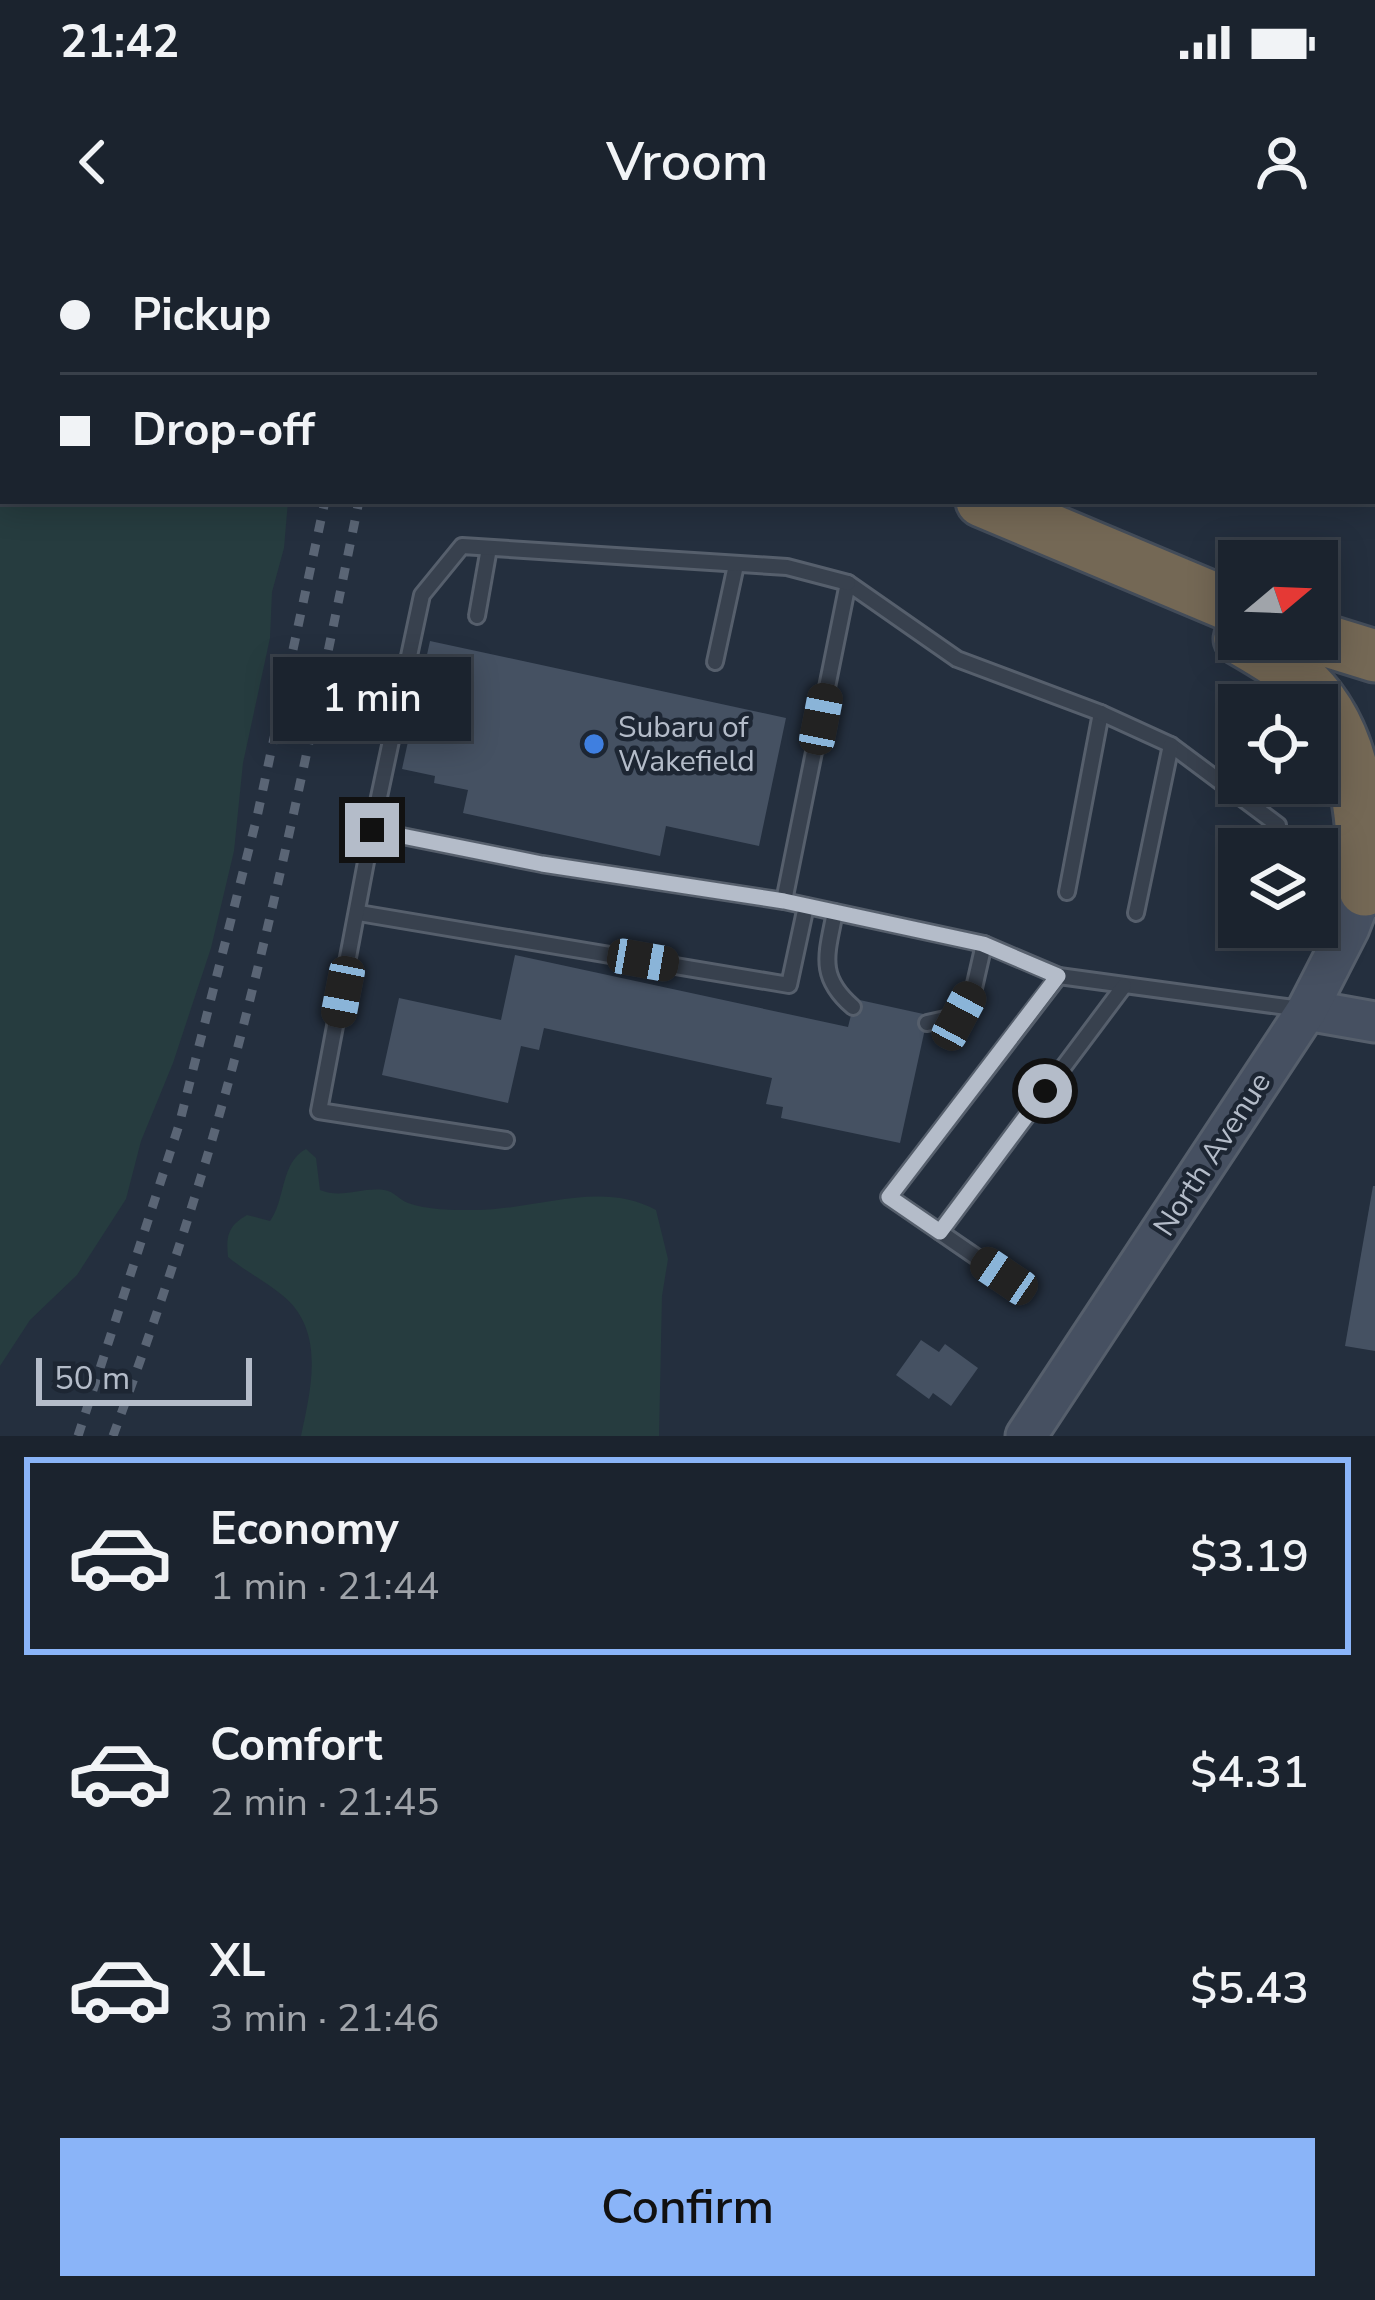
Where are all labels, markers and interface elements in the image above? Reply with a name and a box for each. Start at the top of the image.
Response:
text: 21:42 [60,12,179,73]
text: Vroom [606,125,769,199]
icon: back [60,129,126,195]
icon: person [1249,129,1315,195]
text: Pickup [132,285,271,346]
text: Drop-off [132,400,315,461]
north arrow [1218,540,1338,660]
map controls [1218,540,1338,948]
callout: 1 min [273,656,471,740]
text: 1 min [322,672,422,725]
car [796,680,846,758]
button: locate [1218,684,1338,804]
place label: Subaru of Wakefield [618,707,755,782]
marker: Subaru of Wakefield [581,731,607,757]
route end [345,803,399,857]
button: layers [1218,828,1338,948]
car [604,936,682,984]
car [318,953,368,1031]
car [926,976,992,1056]
route start [1018,1064,1072,1118]
street label: North Avenue [1144,1064,1281,1244]
car [964,1241,1044,1311]
scale bar [36,1352,252,1405]
text: 50 m [54,1356,130,1401]
text: Economy [210,1499,399,1560]
icon: car [66,1502,174,1610]
text: $3.19 [1190,1526,1309,1587]
text: 1 min · 21:44 [210,1560,439,1613]
text: Comfort [210,1715,382,1776]
icon: car [66,1718,174,1826]
text: $4.31 [1190,1742,1309,1803]
text: 2 min · 21:45 [210,1776,439,1829]
text: XL [210,1931,266,1992]
icon: car [66,1934,174,2042]
text: $5.43 [1190,1958,1309,2019]
text: 3 min · 21:46 [210,1992,439,2045]
button: Confirm [60,2138,1315,2276]

